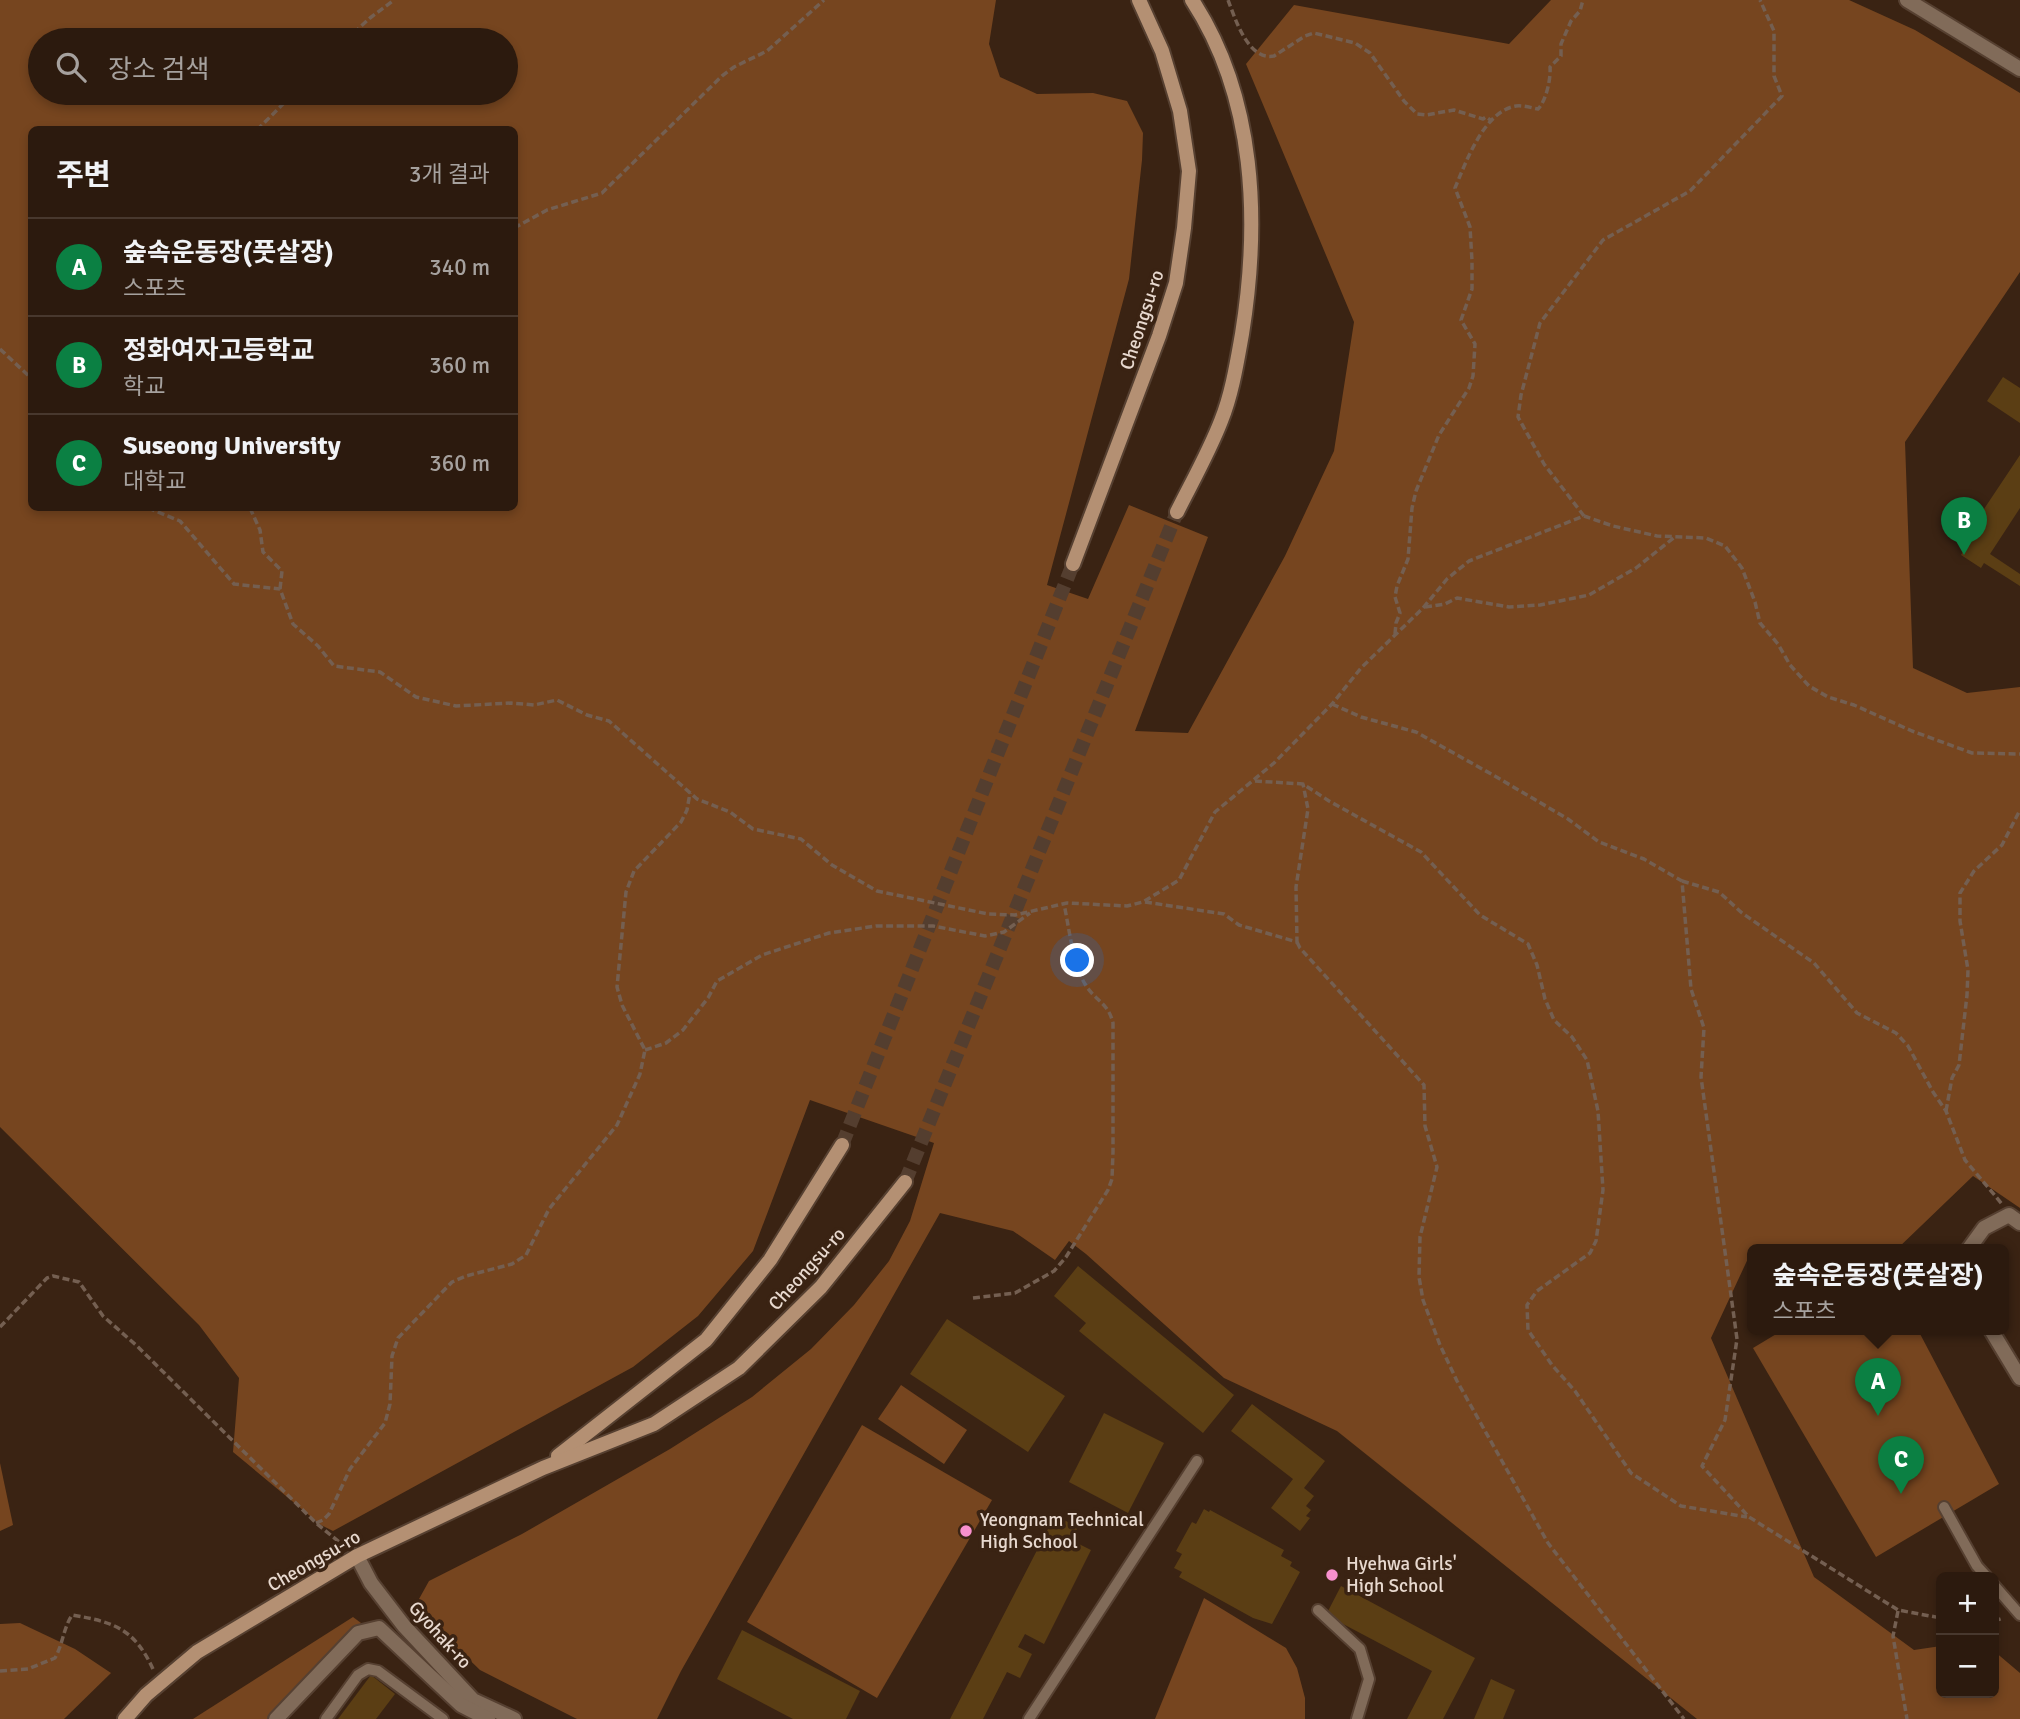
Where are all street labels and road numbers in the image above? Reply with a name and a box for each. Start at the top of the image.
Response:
street label: Cheongsu-ro [1115,267,1169,373]
street label: Cheongsu-ro [763,1222,851,1315]
street label: Cheongsu-ro [263,1525,365,1597]
street label: Gyohak-ro [403,1596,477,1674]

